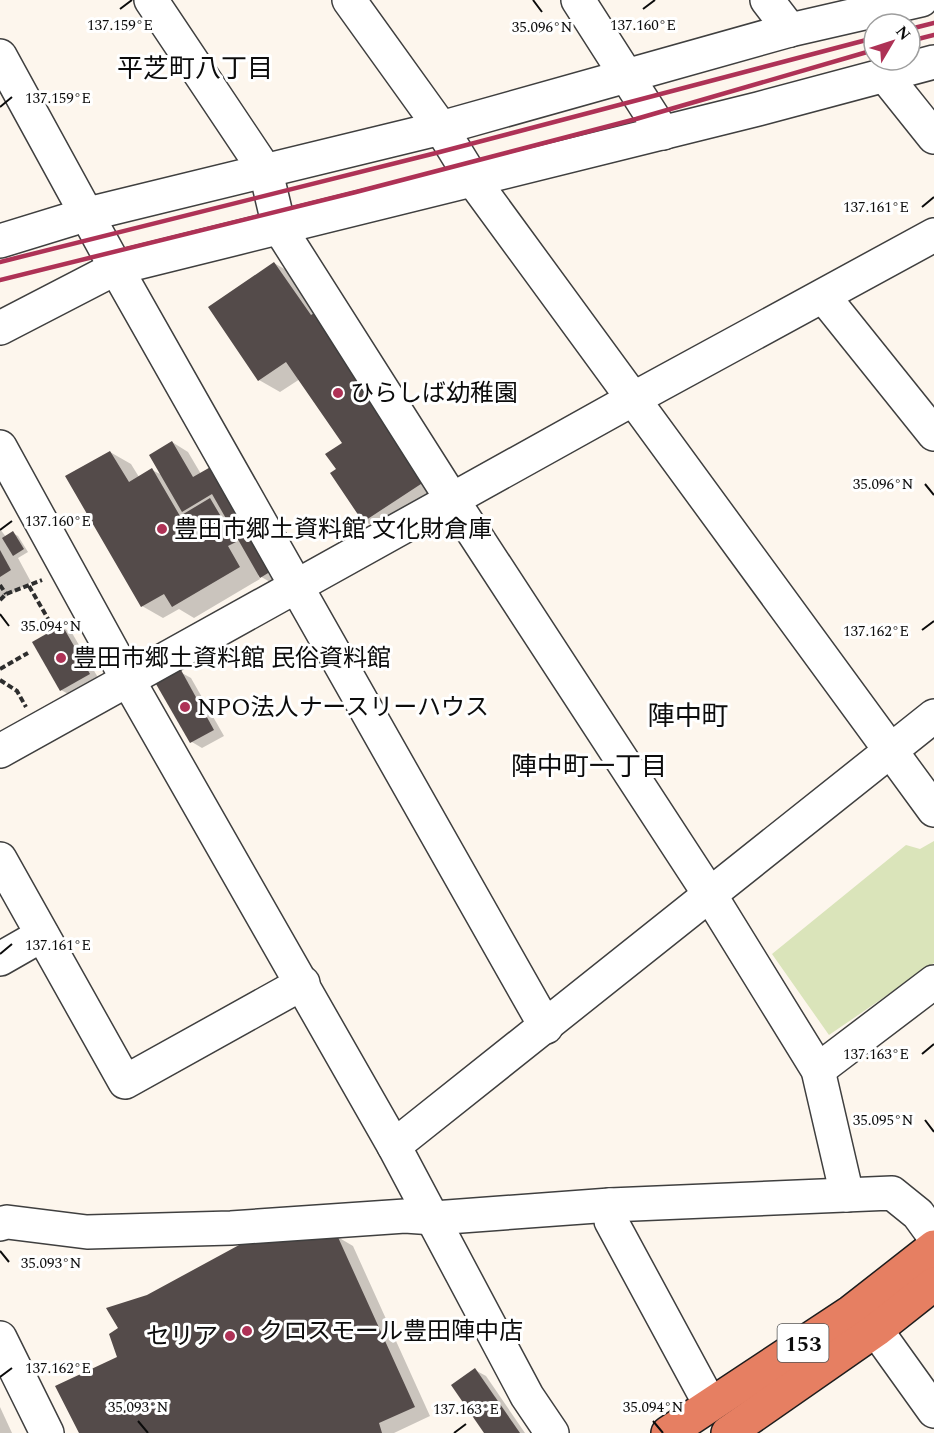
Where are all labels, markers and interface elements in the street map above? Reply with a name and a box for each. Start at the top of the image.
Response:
north arrow [862,12,922,72]
text: 137.159°E [87,14,153,37]
text: 137.160°E [610,14,676,37]
text: 35.096°N [512,16,572,39]
text: N [889,21,916,46]
district label: 平芝町八丁目 [117,49,273,89]
text: 137.159°E [25,87,91,110]
text: 137.161°E [843,196,909,219]
place label: ひらしば幼稚園 [350,376,518,412]
marker: ひらしば幼稚園 [331,386,345,400]
text: 35.096°N [853,473,913,496]
text: 137.160°E [25,510,91,533]
place label: 豊田市郷土資料館 文化財倉庫 [174,512,492,548]
marker: 豊田市郷土資料館 文化財倉庫 [155,522,169,536]
text: 35.094°N [21,615,81,638]
text: 137.162°E [843,620,909,643]
place label: 豊田市郷土資料館 民俗資料館 [73,641,391,677]
marker: 豊田市郷土資料館 民俗資料館 [54,651,68,665]
place label: NPO法人ナースリーハウス [197,690,489,726]
district label: 陣中町 [648,696,729,738]
marker: NPO法人ナースリーハウス [178,700,192,714]
district label: 陣中町一丁目 [511,747,667,787]
text: 137.161°E [25,934,91,957]
text: 137.163°E [843,1043,909,1066]
text: 35.095°N [853,1109,913,1132]
text: 35.093°N [21,1252,81,1275]
place label: クロスモール豊田陣中店 [259,1314,523,1350]
place label: セリア [146,1319,218,1355]
marker: クロスモール豊田陣中店 [240,1324,254,1338]
road number: 153 [778,1324,828,1362]
marker: セリア [223,1329,237,1343]
text: 137.162°E [25,1357,91,1380]
text: 35.093°N [108,1396,168,1419]
text: 35.094°N [623,1396,683,1419]
text: 137.163°E [433,1398,499,1421]

